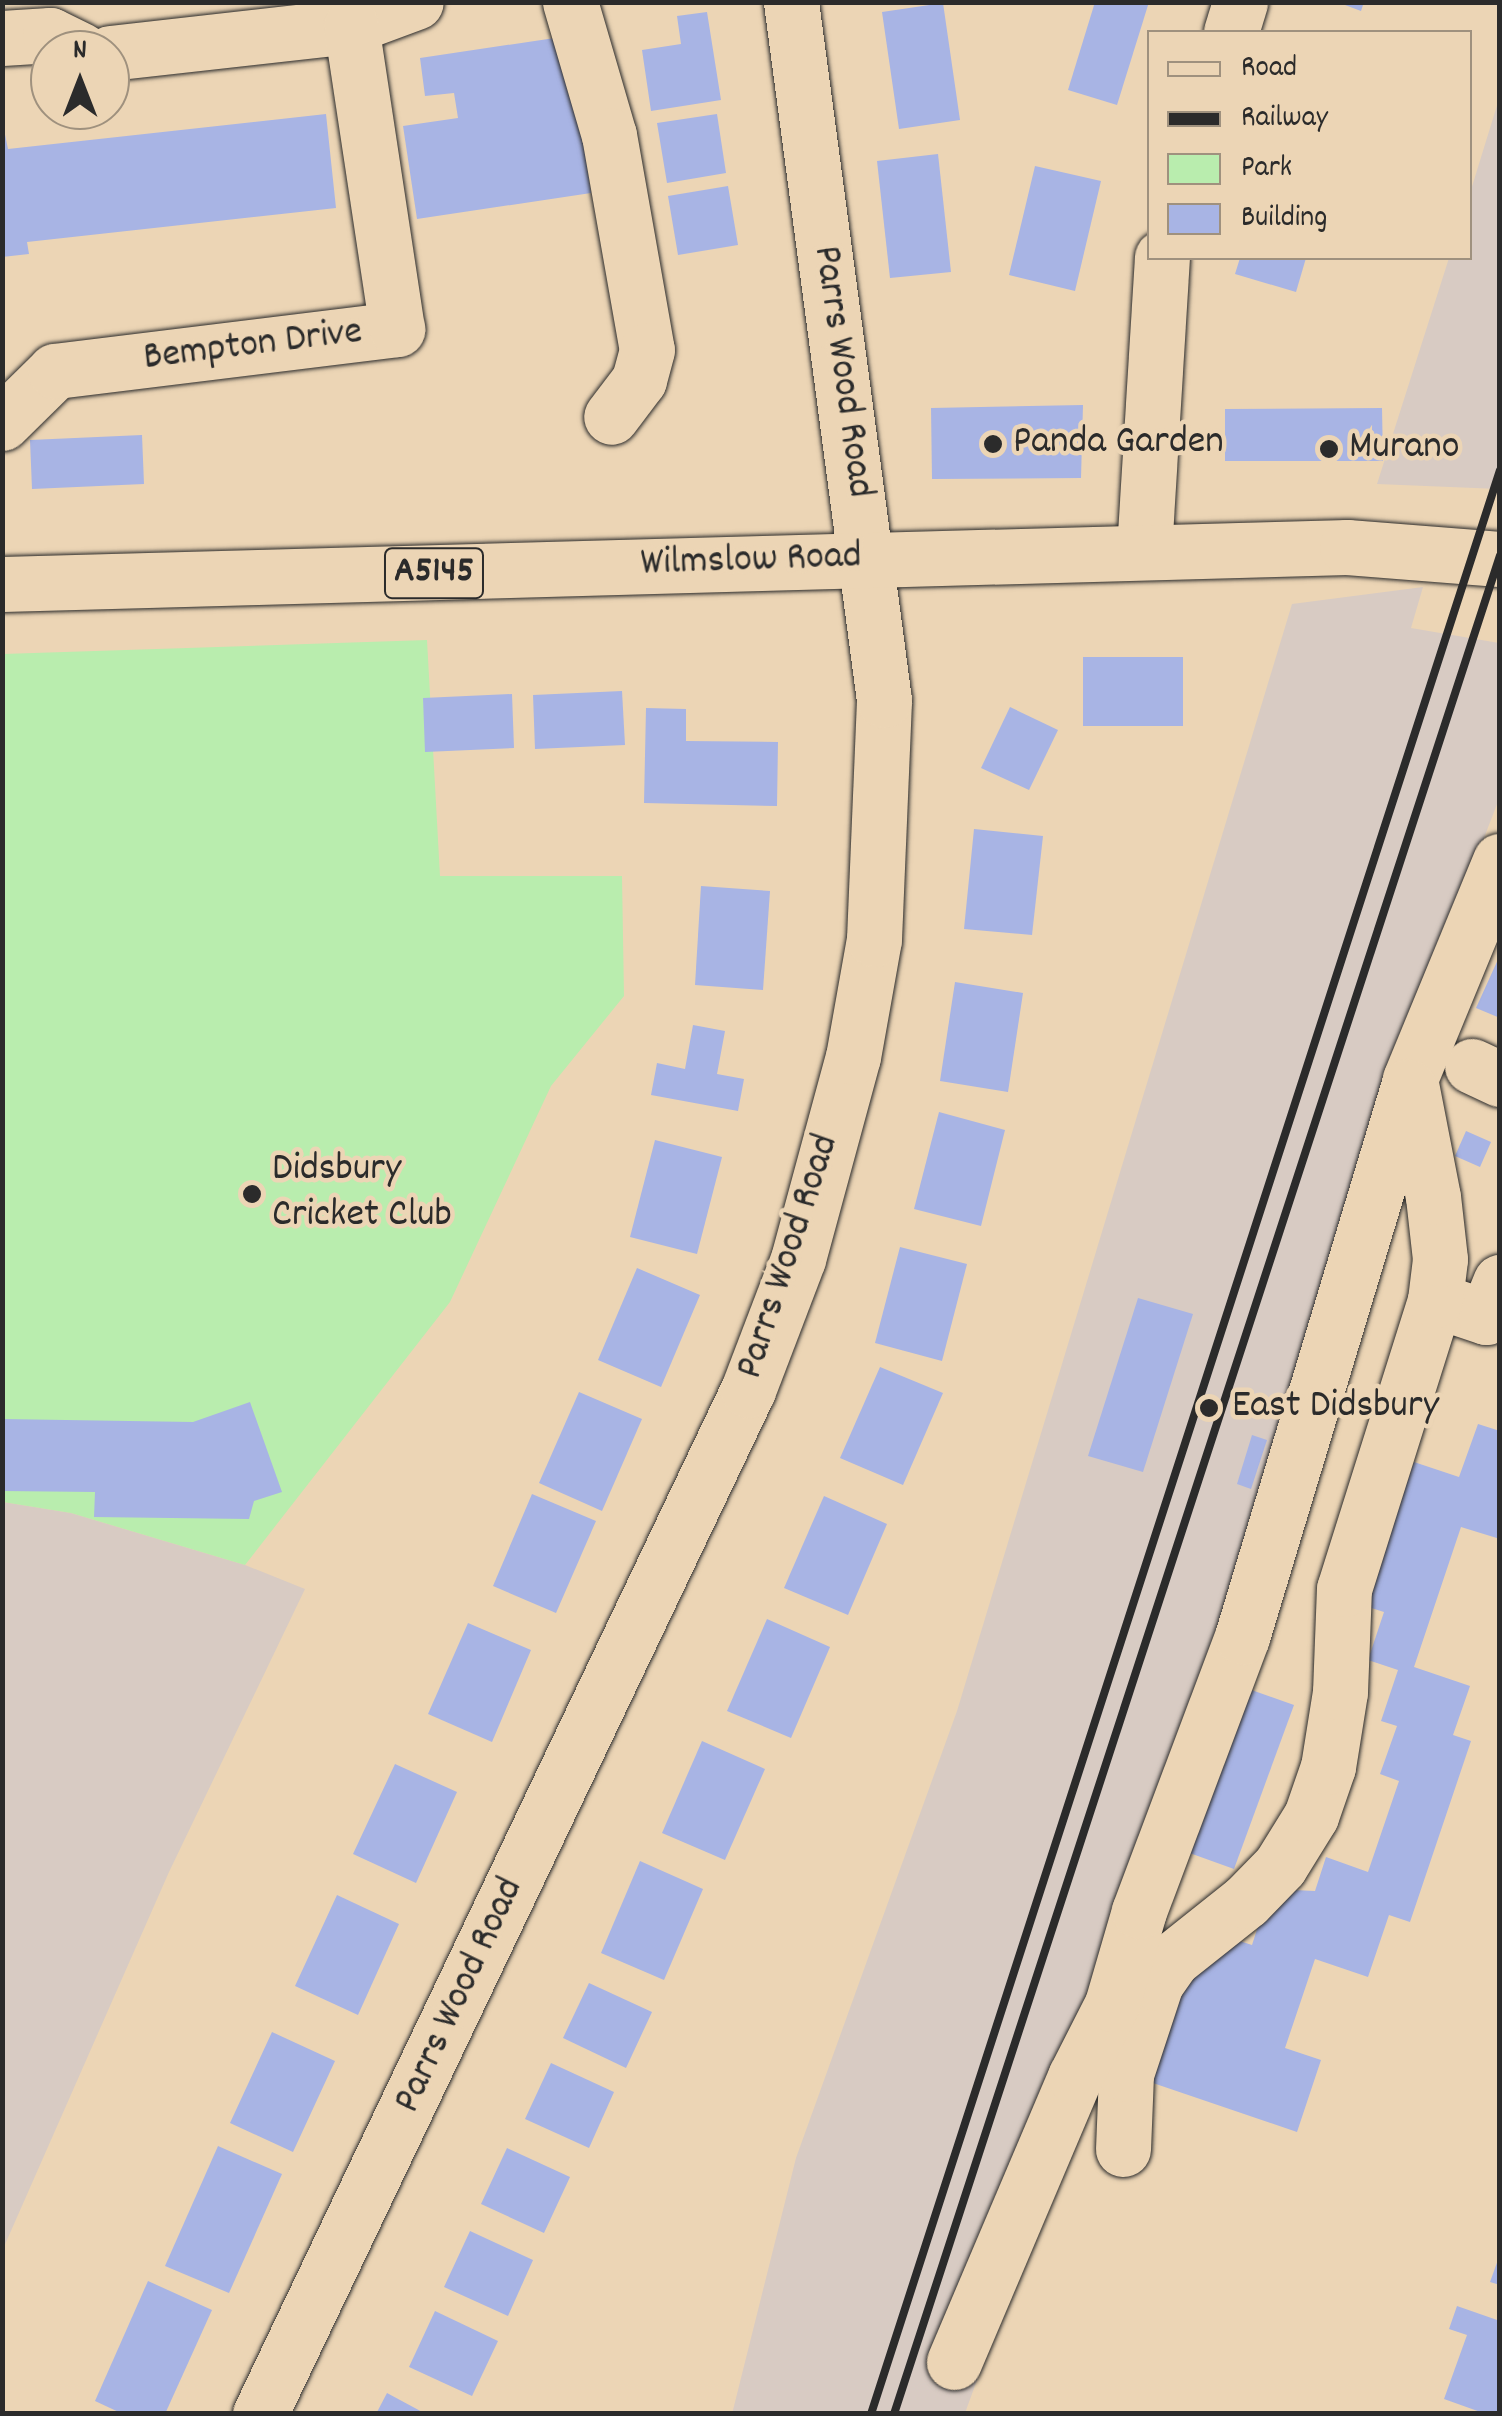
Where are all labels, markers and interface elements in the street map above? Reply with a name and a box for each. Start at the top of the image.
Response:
north arrow [30,30,130,130]
legend [1147,30,1472,260]
text: N [73,32,87,72]
text: Road [1241,48,1297,91]
text: Railway [1241,98,1328,141]
text: Park [1241,148,1292,191]
text: Building [1241,198,1327,241]
street label: Parrs Wood Road [800,243,882,501]
street label: Bempton Drive [141,310,365,384]
place label: Panda Garden [1013,420,1224,468]
place label: Murano [1349,425,1460,473]
marker: Panda Garden [982,433,1004,455]
marker: Murano [1318,438,1340,460]
street label: Wilmslow Road [640,534,862,590]
road number: A5145 [382,540,486,606]
street label: Parrs Wood Road [728,1129,852,1385]
place label: Didsbury Cricket Club [272,1147,452,1241]
marker: Didsbury Cricket Club [241,1183,263,1205]
place label: East Didsbury [1232,1384,1439,1432]
marker: East Didsbury [1196,1395,1222,1421]
street label: Parrs Wood Road [386,1871,536,2121]

